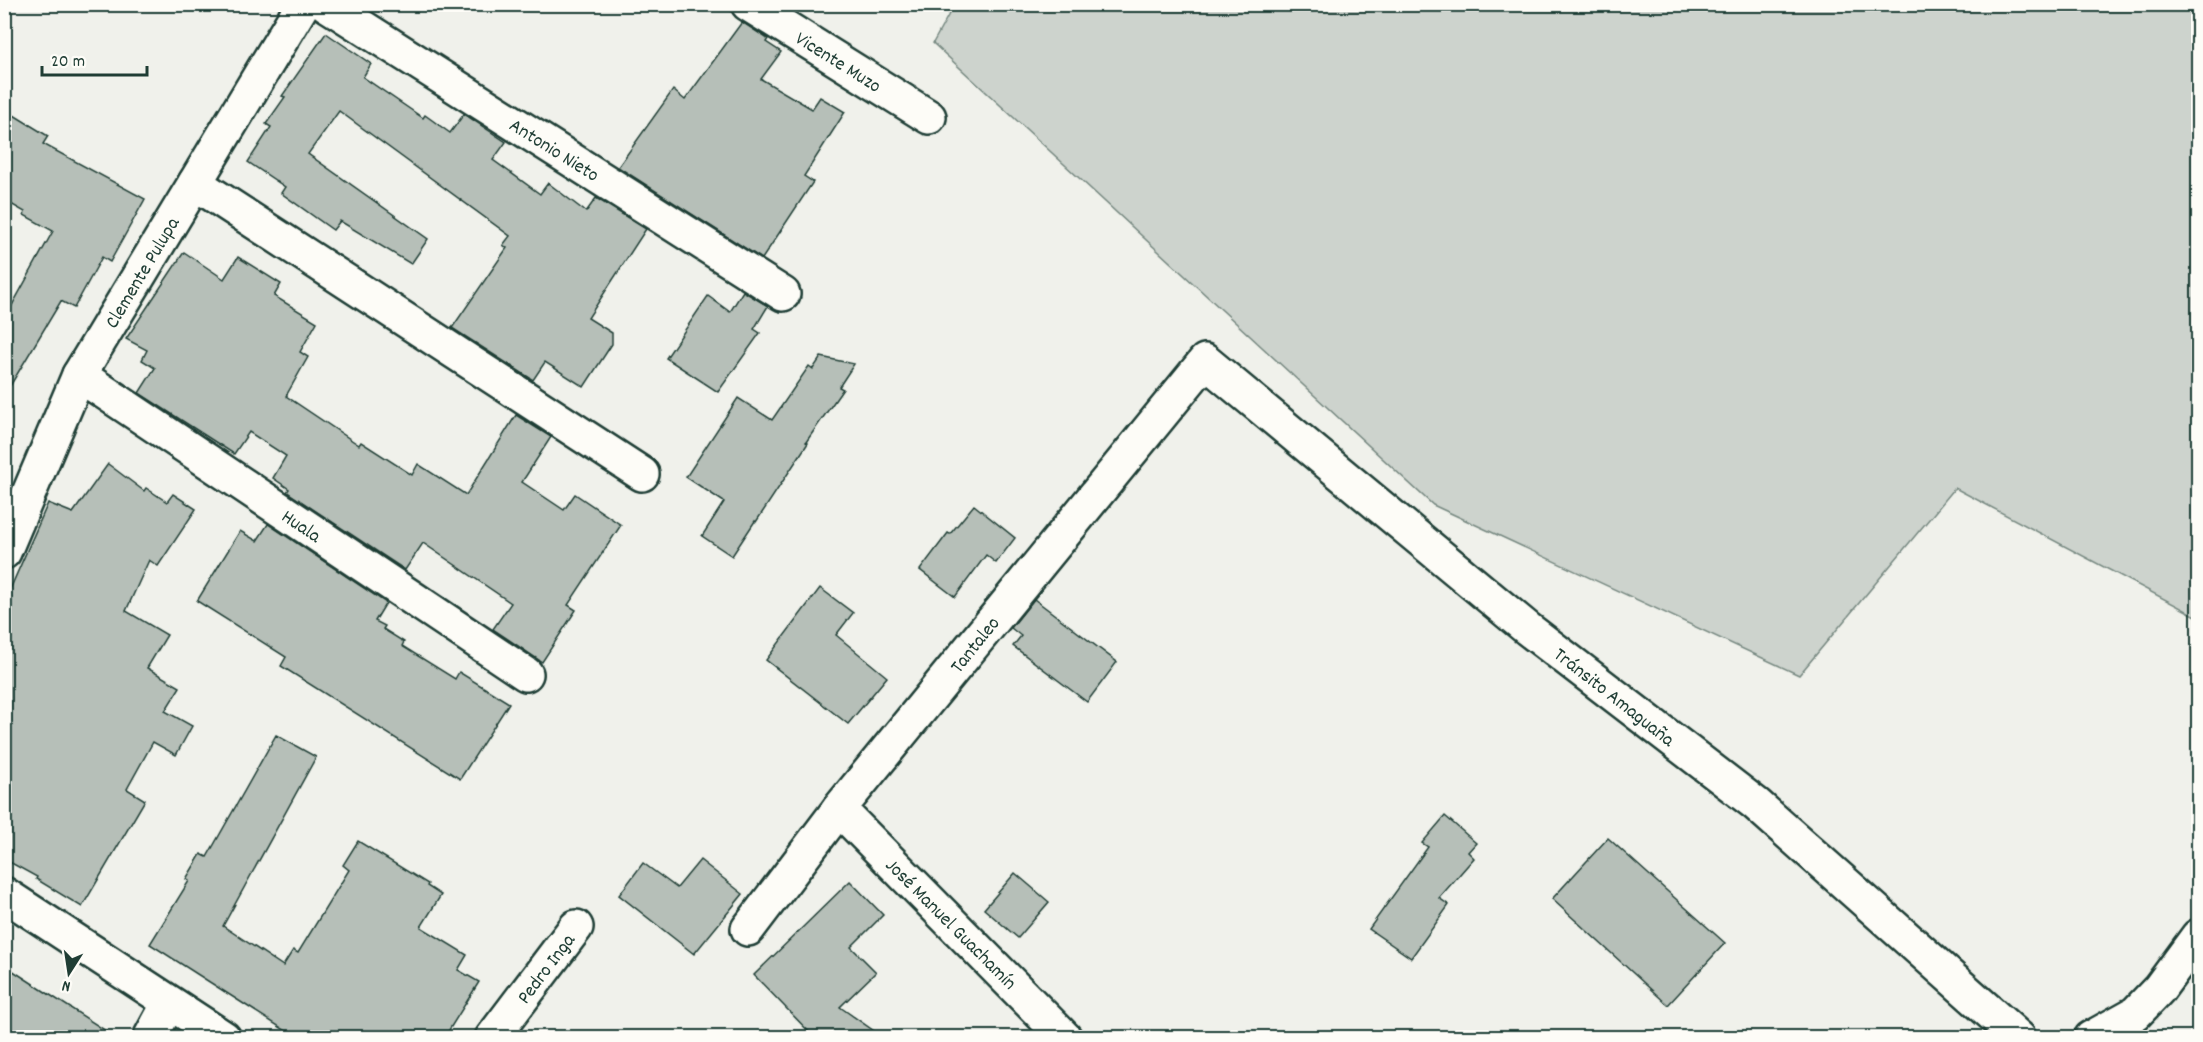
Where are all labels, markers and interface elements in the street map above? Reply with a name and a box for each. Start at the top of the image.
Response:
street label: Vicente Muzo [789,26,886,101]
scale bar [42,39,147,77]
text: 20 m [51,50,85,75]
street label: Antonio Nieto [503,113,604,190]
street label: Clemente Pulupa [99,212,188,335]
street label: Huala [275,504,326,551]
street label: Tantaleo [945,611,1008,680]
street label: Tránsito Amaguaña [1547,642,1680,755]
street label: José Manuel Guachamín [878,853,1022,997]
street label: Pedro Inga [512,928,584,1011]
north arrow [39,943,99,1003]
text: N [60,973,73,997]

